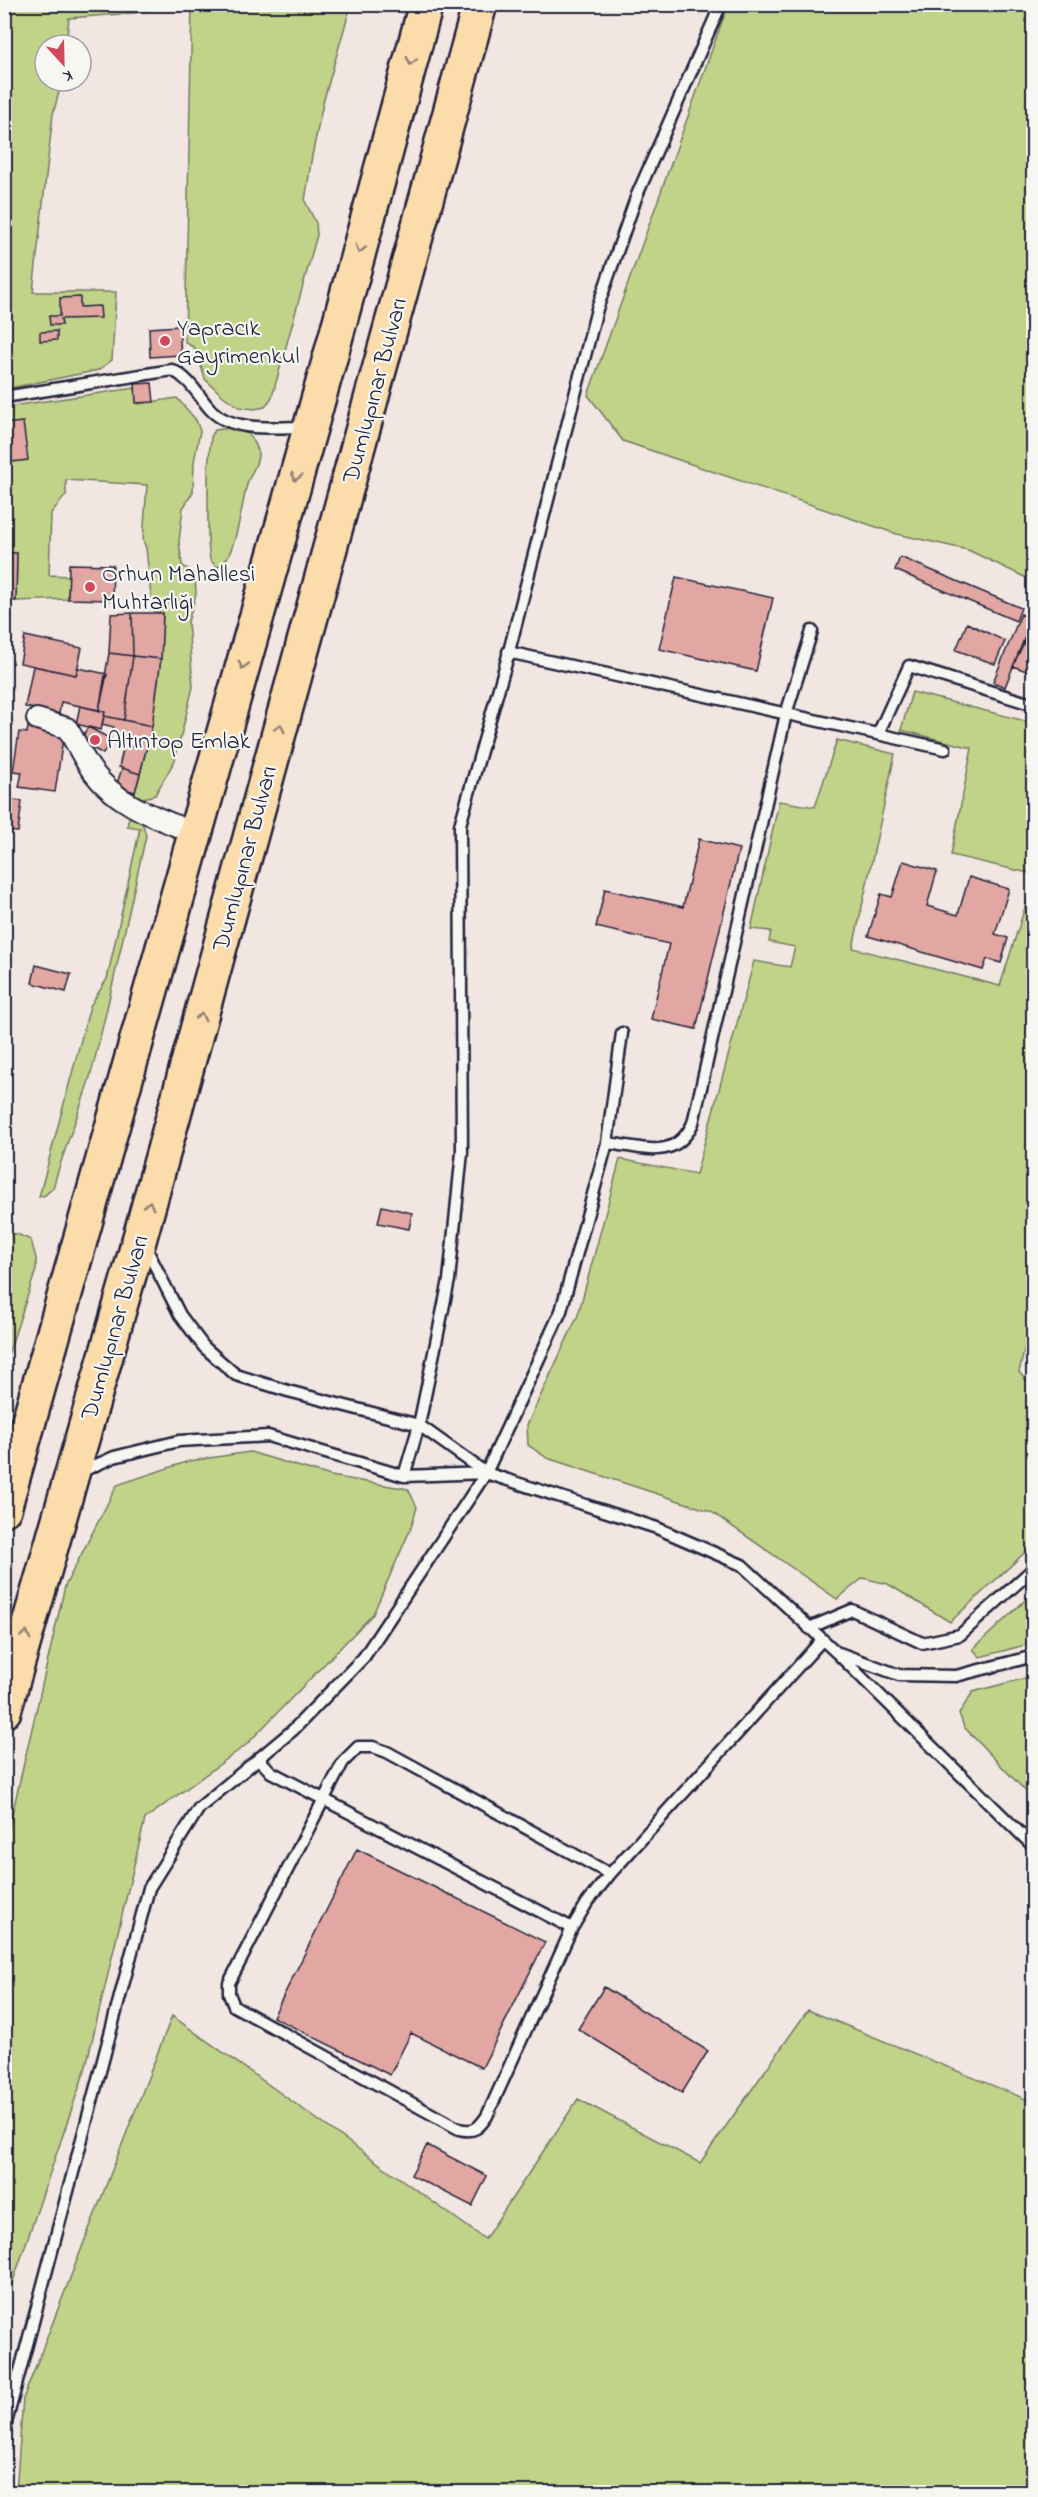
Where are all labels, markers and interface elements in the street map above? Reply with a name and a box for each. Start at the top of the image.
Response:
north arrow [33,33,93,93]
one-way arrow [406,55,418,66]
text: K [59,62,76,88]
one-way arrow [355,243,367,254]
street label: Dumlupınar Bulvarı [335,294,418,488]
place label: Yapracık Gayrimenkul [177,312,300,376]
marker: Yapracık Gayrimenkul [158,334,172,348]
one-way arrow [291,472,304,482]
place label: Orhun Mahallesi Muhtarlığı [102,558,255,621]
marker: Orhun Mahallesi Muhtarlığı [83,580,97,594]
one-way arrow [238,659,250,670]
one-way arrow [273,723,286,733]
place label: Altıntop Emlak [107,725,251,760]
marker: Altıntop Emlak [88,733,102,747]
street label: Dumlupınar Bulvarı [205,762,288,956]
one-way arrow [193,1012,206,1022]
one-way arrow [141,1200,154,1210]
street label: Dumlupınar Bulvarı [73,1231,160,1425]
one-way arrow [19,1630,31,1641]

